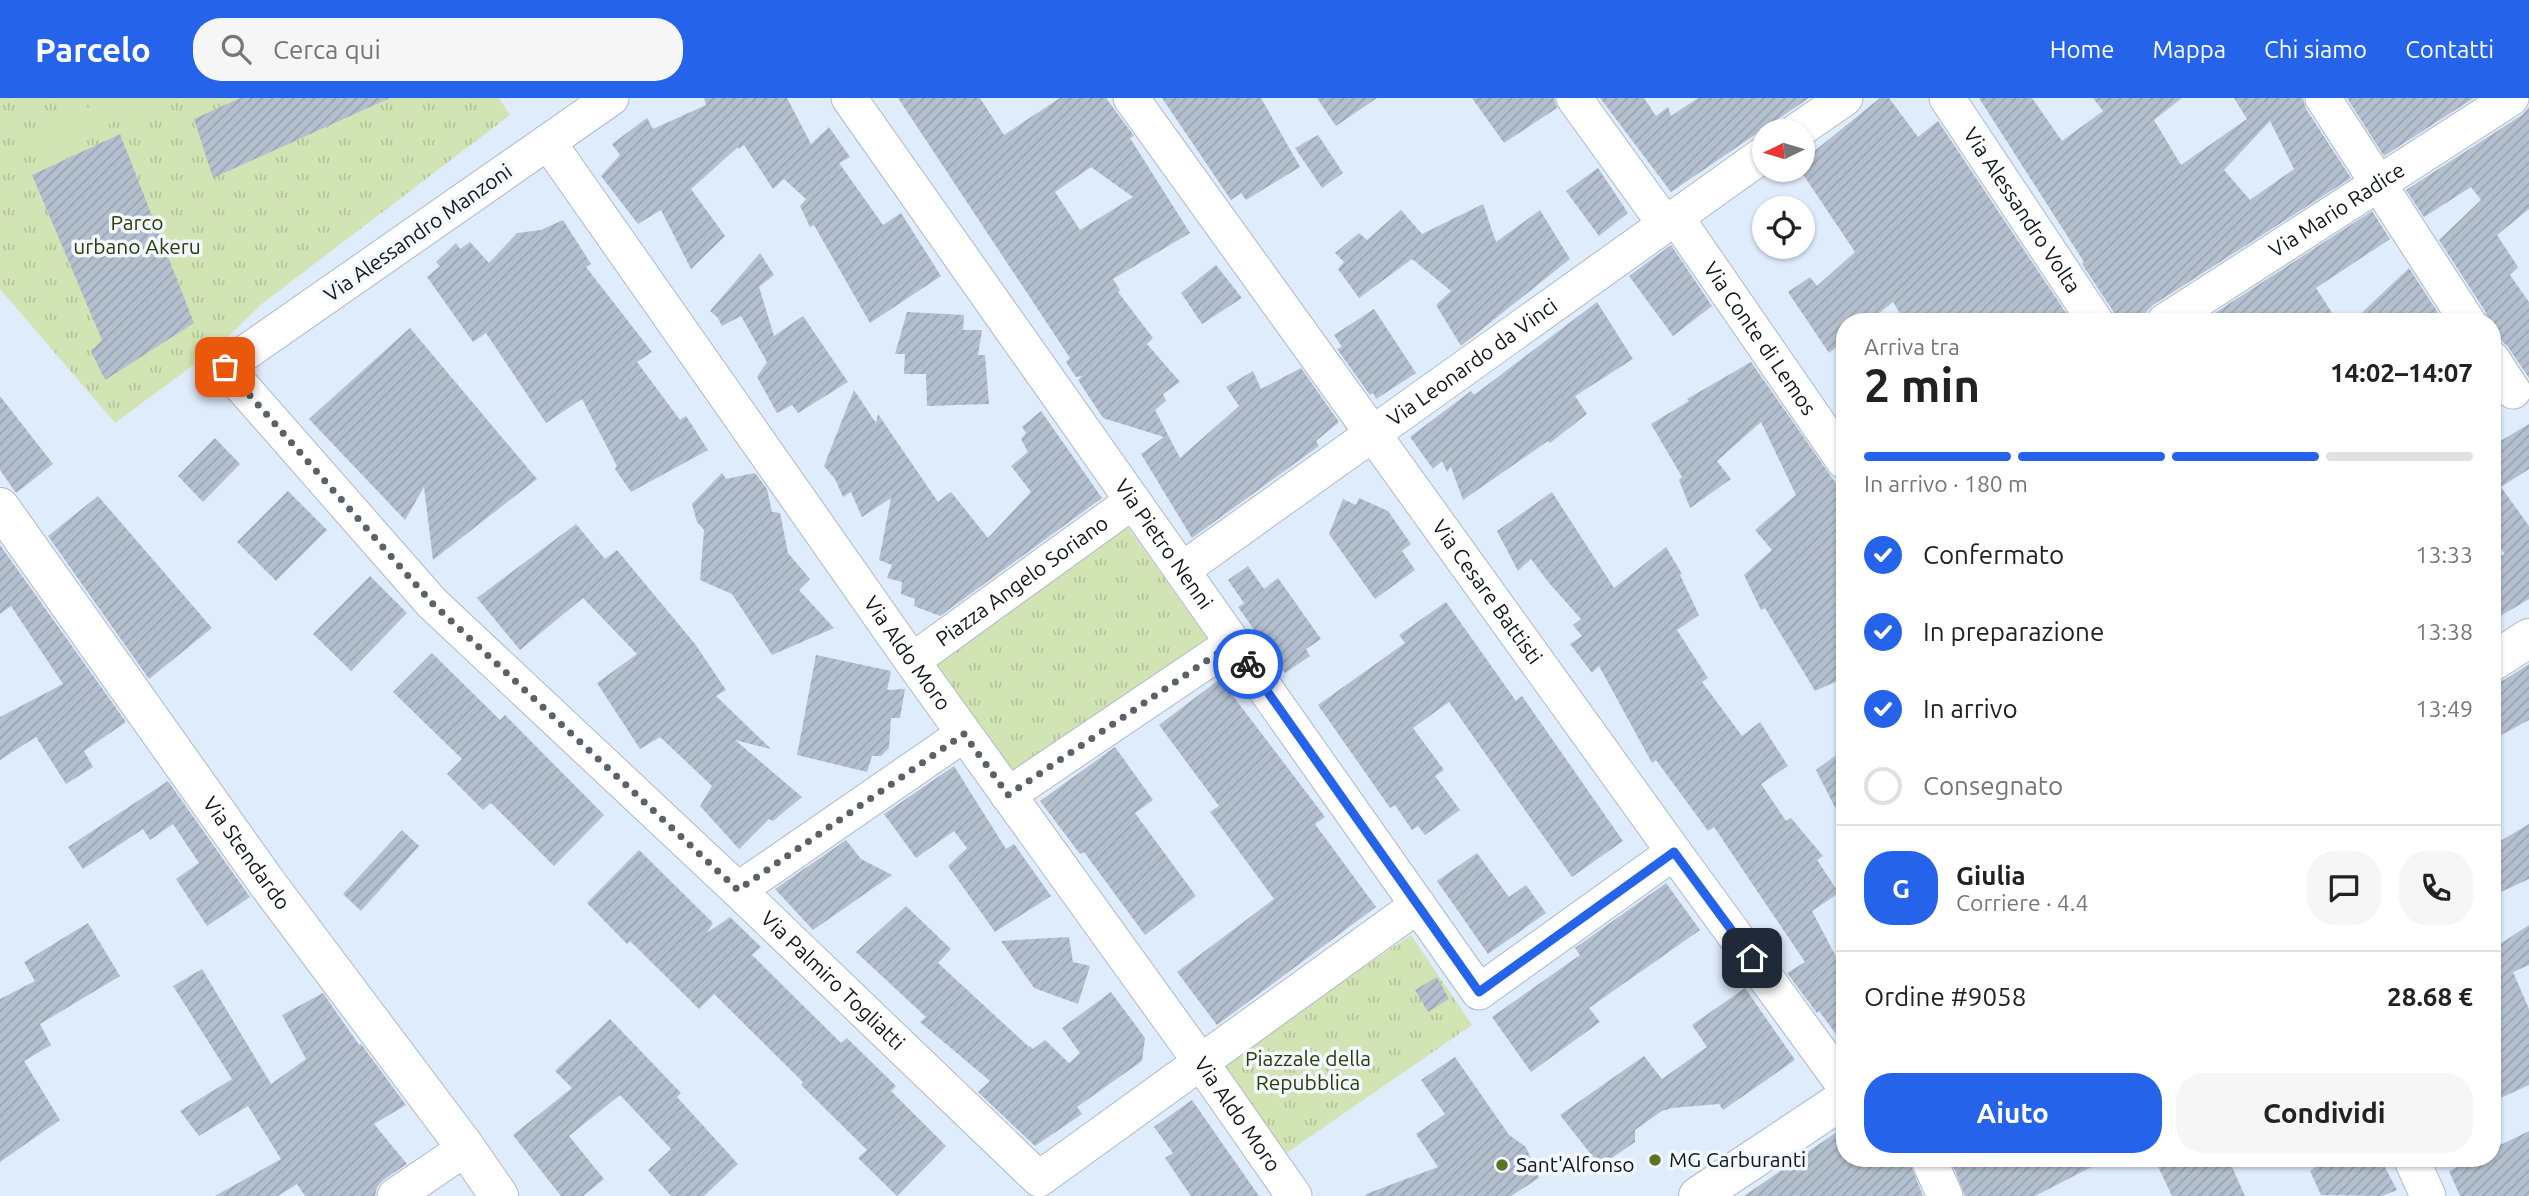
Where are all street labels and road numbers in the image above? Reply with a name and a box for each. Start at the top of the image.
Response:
street label: Via Alessandro Volta [1959,123,2086,297]
street label: Via Mario Radice [2264,157,2409,262]
street label: Via Alessandro Manzoni [319,158,516,306]
street label: Via Conte di Lemos [1699,257,1822,419]
street label: Via Leonardo da Vinci [1382,293,1562,430]
street label: Via Pietro Nenni [1110,474,1218,613]
street label: Piazza Angelo Soriano [931,510,1112,651]
street label: Via Cesare Battisti [1428,515,1548,668]
street label: Via Aldo Moro [859,591,957,715]
street label: Via Stendardo [199,792,296,914]
street label: Via Palmiro Togliatti [756,906,910,1054]
street label: Via Aldo Moro [1190,1052,1286,1176]

